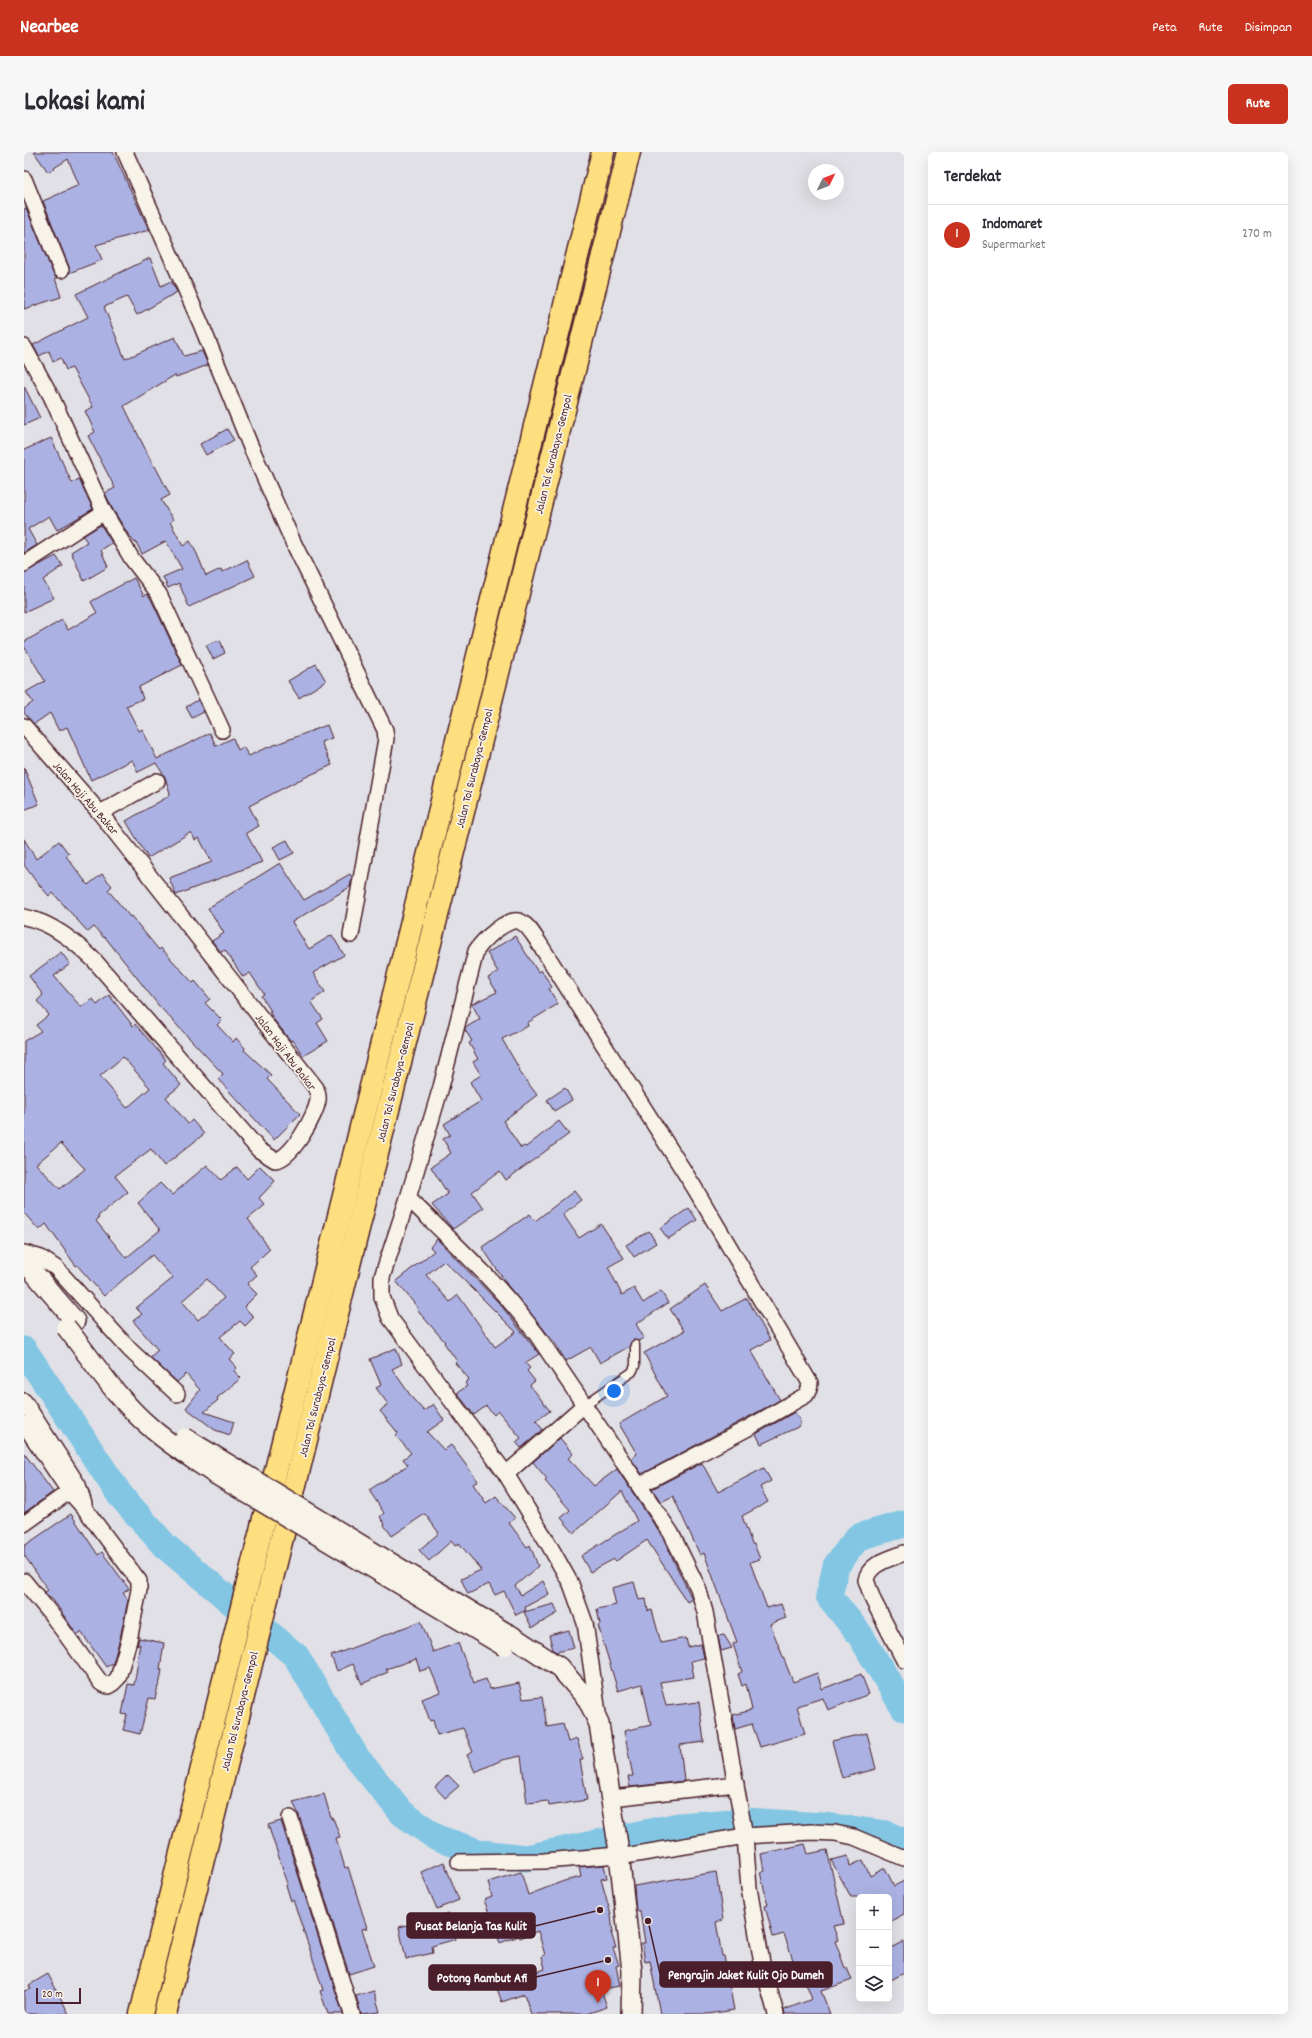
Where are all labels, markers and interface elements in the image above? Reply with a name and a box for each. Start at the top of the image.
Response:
text: Nearbee [20,15,79,42]
text: Peta [1152,18,1176,38]
text: Rute [1198,18,1223,38]
text: Disimpan [1245,18,1292,38]
text: Lokasi kami [24,84,145,124]
button: Rute [1228,84,1288,124]
north arrow [808,164,844,200]
text: Terdekat [944,166,1001,190]
text: Indomaret [982,214,1042,236]
text: 1 [956,225,958,244]
text: 270 m [1242,225,1272,244]
text: Supermarket [982,236,1046,255]
street label: Jalan Tol Surabaya–Gempol [531,393,578,516]
street label: Jalan Tol Surabaya–Gempol [452,707,499,830]
street label: Jalan Haji Abu Bakar [48,758,122,840]
street label: Jalan Haji Abu Bakar [250,1011,320,1095]
street label: Jalan Tol Surabaya–Gempol [373,1021,420,1144]
street label: Jalan Tol Surabaya–Gempol [295,1336,342,1459]
your location [604,1381,624,1401]
street label: Jalan Tol Surabaya–Gempol [217,1650,264,1773]
map controls [856,1894,892,2002]
button: + [856,1894,892,1930]
callout: Pusat Belanja Tas Kulit [407,1913,535,1938]
text: Pusat Belanja Tas Kulit [415,1918,527,1937]
button: − [856,1930,892,1966]
callout: Pengrajin Jaket Kulit Ojo Dumeh [660,1962,832,1987]
callout: Potong Rambut Afi [429,1965,536,1990]
button: layers [856,1966,892,2002]
text: Pengrajin Jaket Kulit Ojo Dumeh [668,1967,824,1986]
text: Potong Rambut Afi [437,1970,527,1989]
pin: 1 [585,1970,611,2003]
scale bar [36,1986,81,2005]
text: 20 m [42,1987,63,2003]

